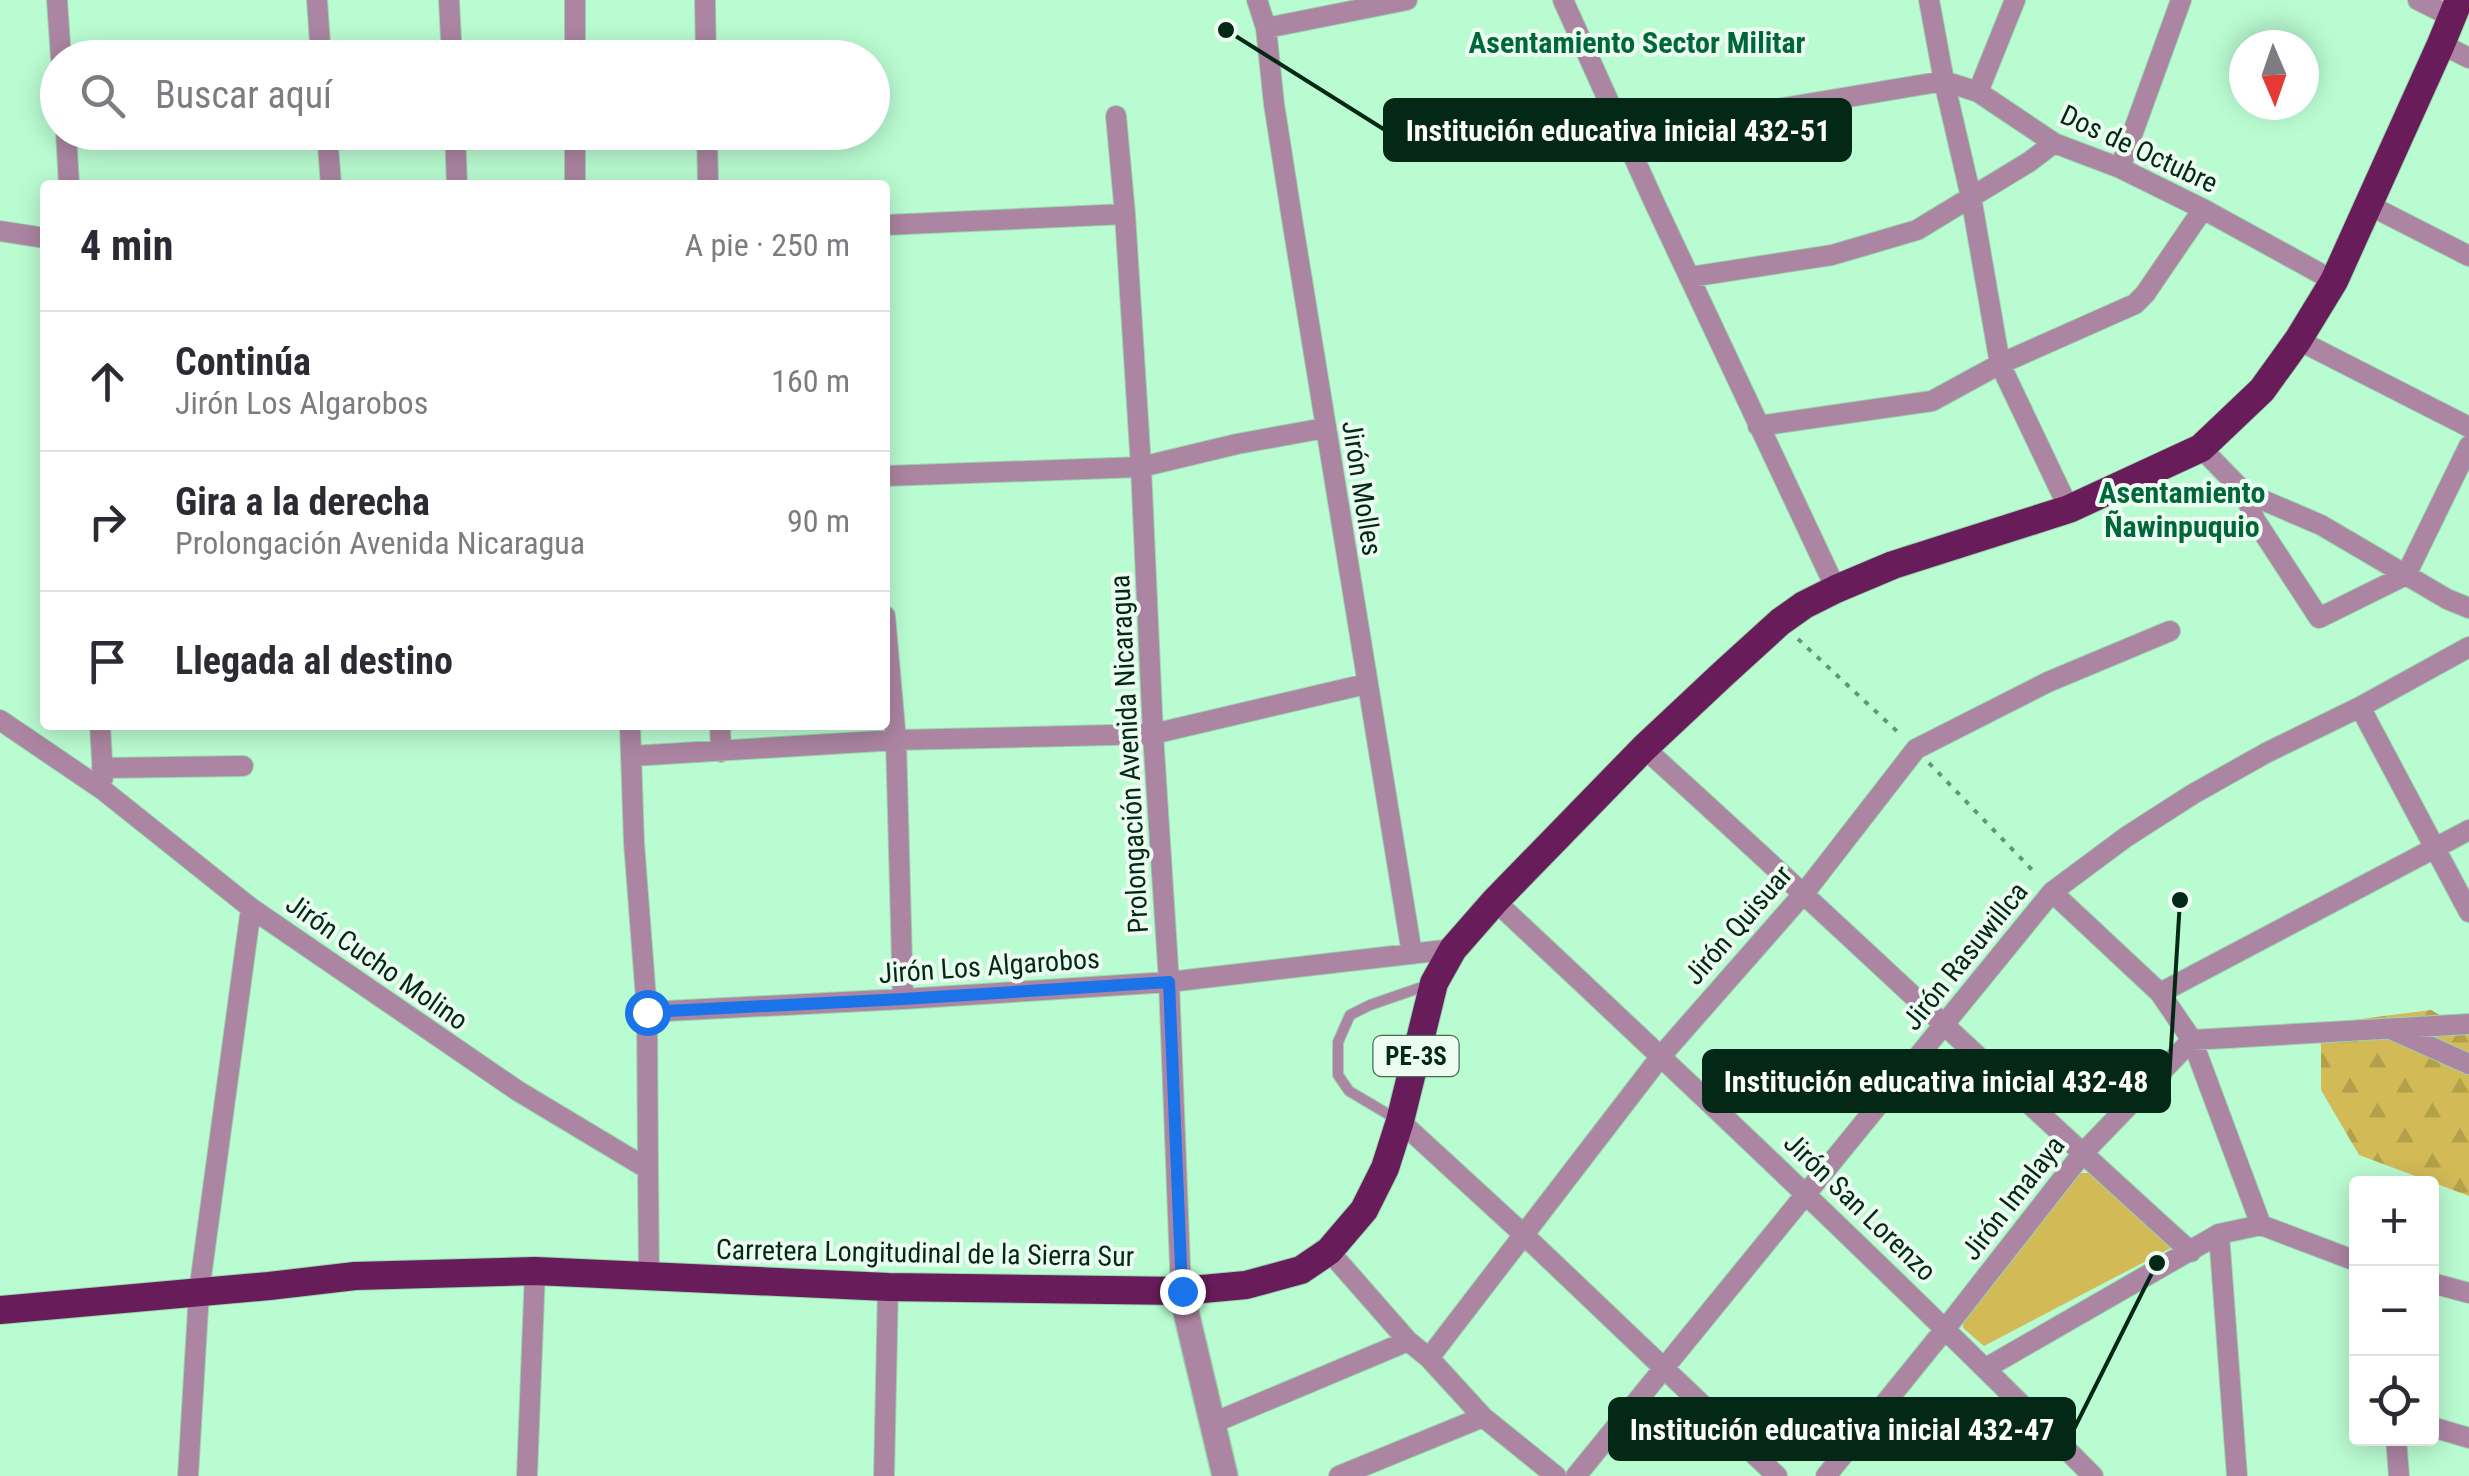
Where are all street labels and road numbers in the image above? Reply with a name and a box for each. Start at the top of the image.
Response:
street label: Dos de Octubre [2055,98,2223,200]
street label: Jirón Molles [1335,418,1389,558]
street label: Prolongación Avenida Nicaragua [1103,574,1155,934]
street label: Jirón Quisuar [1677,859,1799,991]
street label: Jirón Rasuwillca [1895,875,2035,1037]
street label: Jirón Cucho Molino [280,887,474,1037]
street label: Jirón Los Algarobos [877,942,1101,990]
road number: PE-3S [1374,1036,1458,1076]
street label: Jirón San Lorenzo [1777,1126,1943,1288]
street label: Jirón Imalaya [1954,1129,2072,1267]
street label: Carretera Longitudinal de la Sierra Sur [716,1233,1134,1273]

